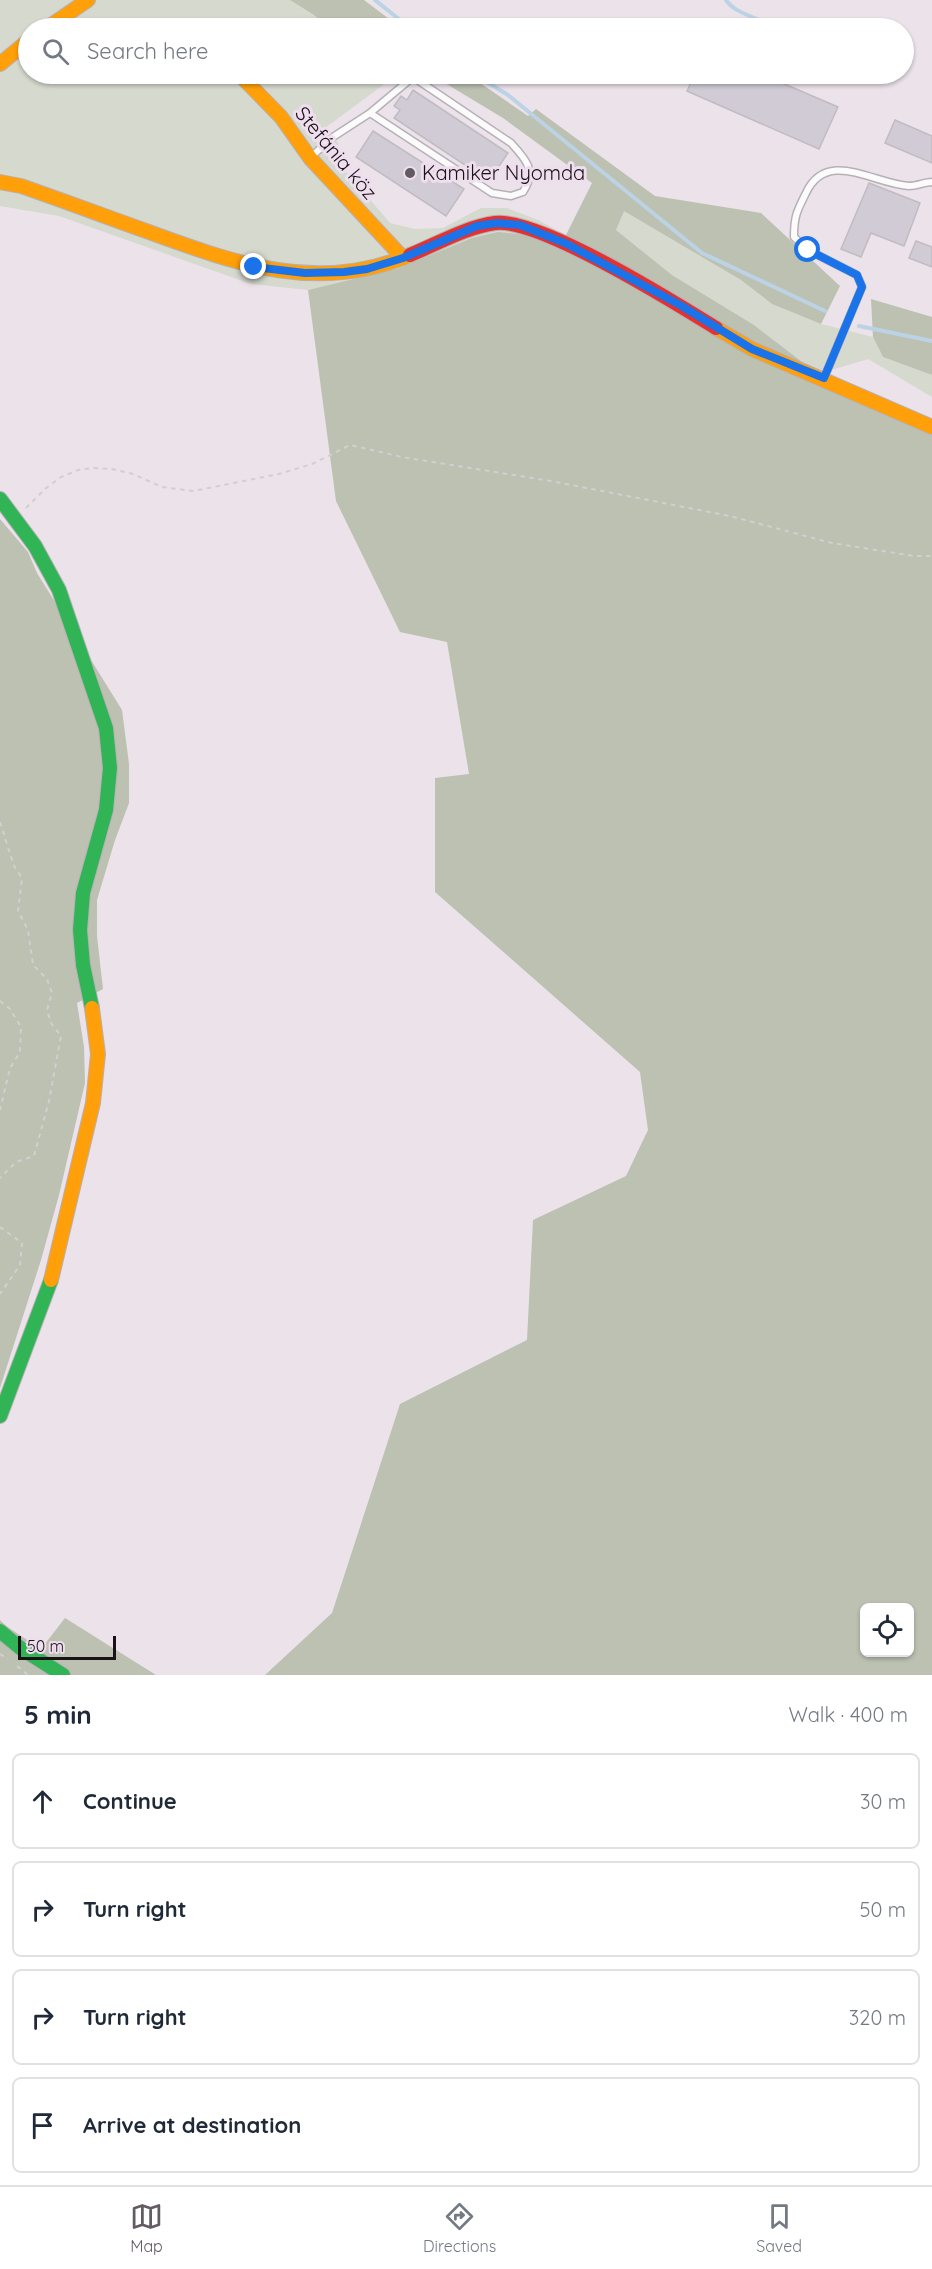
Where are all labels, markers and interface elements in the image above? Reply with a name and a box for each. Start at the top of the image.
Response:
search box [18,18,914,84]
icon: search [39,35,72,68]
text: Search here [87,37,208,65]
street label: Stefánia köz [290,101,383,204]
place label: Kamiker Nyomda [422,160,585,185]
marker: Kamiker Nyomda [403,166,417,180]
route start [794,236,820,262]
route end [240,253,266,279]
map controls [860,1603,914,1657]
button: locate [860,1603,914,1657]
scale bar [18,1633,116,1660]
text: 50 m [27,1636,64,1656]
text: 5 min [24,1698,92,1731]
text: Walk · 400 m [789,1702,908,1727]
icon: ahead [26,1785,59,1818]
text: Continue [83,1787,177,1815]
text: 30 m [860,1789,906,1814]
icon: right [26,1893,59,1926]
text: Turn right [83,1895,187,1923]
text: 50 m [860,1897,906,1922]
icon: right [26,2001,59,2034]
text: Turn right [83,2003,187,2031]
text: 320 m [849,2005,906,2030]
icon: arrive [26,2109,59,2142]
text: Arrive at destination [83,2111,301,2139]
tab: Map [130,2200,163,2256]
tab: Directions [423,2200,496,2256]
tab: Saved [756,2200,802,2256]

